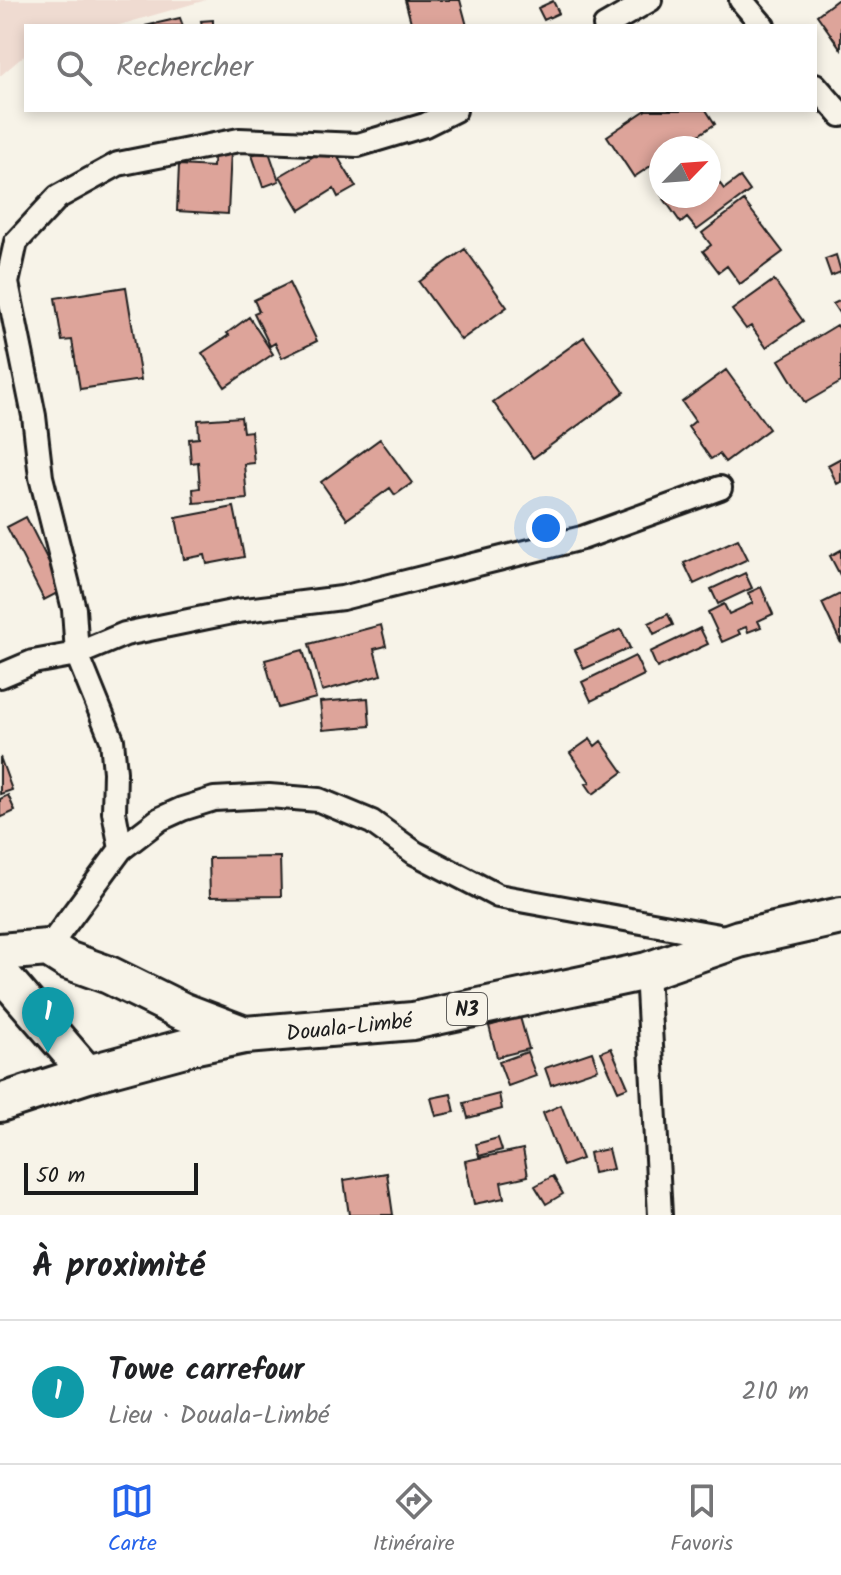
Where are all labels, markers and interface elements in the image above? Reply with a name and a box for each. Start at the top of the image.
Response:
search box [24,24,817,112]
text: Rechercher [116,44,253,92]
icon: search [52,46,96,90]
north arrow [649,136,721,208]
your location [526,508,566,548]
pin: 1 [22,987,74,1053]
road number: N3 [447,993,487,1025]
street label: Douala-Limbé [284,1004,416,1053]
scale bar [24,1159,198,1195]
text: 50 m [36,1159,85,1194]
text: À proximité [32,1240,205,1294]
text: Towe carrefour [108,1347,304,1395]
text: 1 [54,1371,62,1413]
text: 210 m [742,1371,809,1413]
text: Lieu · Douala-Limbé [108,1395,329,1437]
tab: Carte [108,1479,157,1562]
tab: Itinéraire [373,1479,455,1562]
tab: Favoris [670,1479,733,1562]

